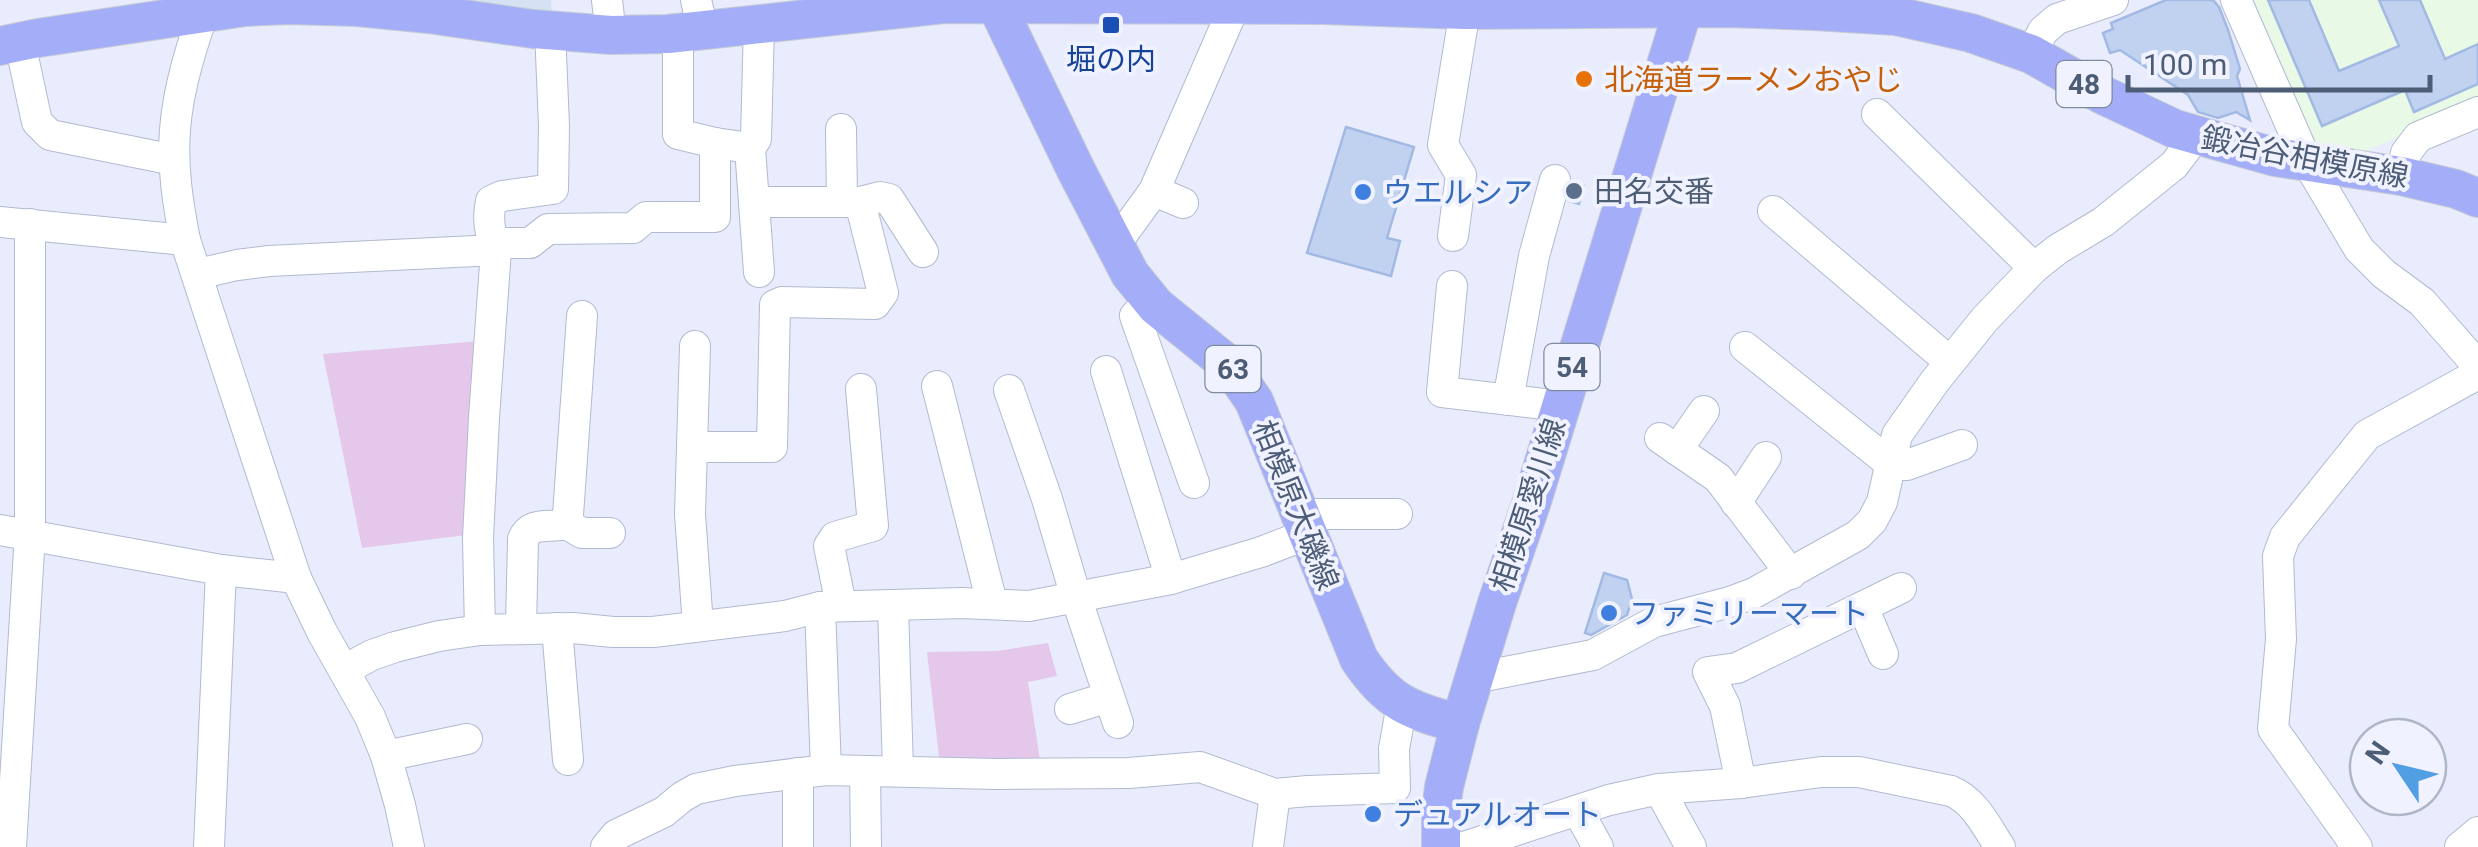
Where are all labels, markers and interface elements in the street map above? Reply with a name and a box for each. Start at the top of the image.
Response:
marker: 堀の内 [1100,14,1122,36]
scale bar [2128,30,2430,92]
place label: 堀の内 [1066,42,1156,77]
text: 100 m [2143,47,2227,82]
road number: 48 [2056,61,2112,107]
place label: 北海道ラーメンおやじ [1604,62,1903,97]
marker: 北海道ラーメンおやじ [1573,68,1595,90]
street label: 鍛冶谷相模原線 [2199,120,2411,194]
place label: 田名交番 [1594,174,1714,209]
place label: ウエルシア [1383,175,1533,210]
marker: 田名交番 [1563,180,1585,202]
marker: ウエルシア [1352,181,1374,203]
road number: 54 [1544,344,1600,390]
road number: 63 [1206,346,1260,392]
street label: 相模原愛川線 [1484,414,1572,596]
street label: 相模原大磯線 [1246,415,1346,595]
place label: ファミリーマート [1629,596,1869,631]
marker: ファミリーマート [1598,602,1620,624]
north arrow [2348,717,2448,817]
text: N [2359,735,2397,771]
place label: デュアルオート [1393,797,1602,832]
marker: デュアルオート [1362,803,1384,825]

